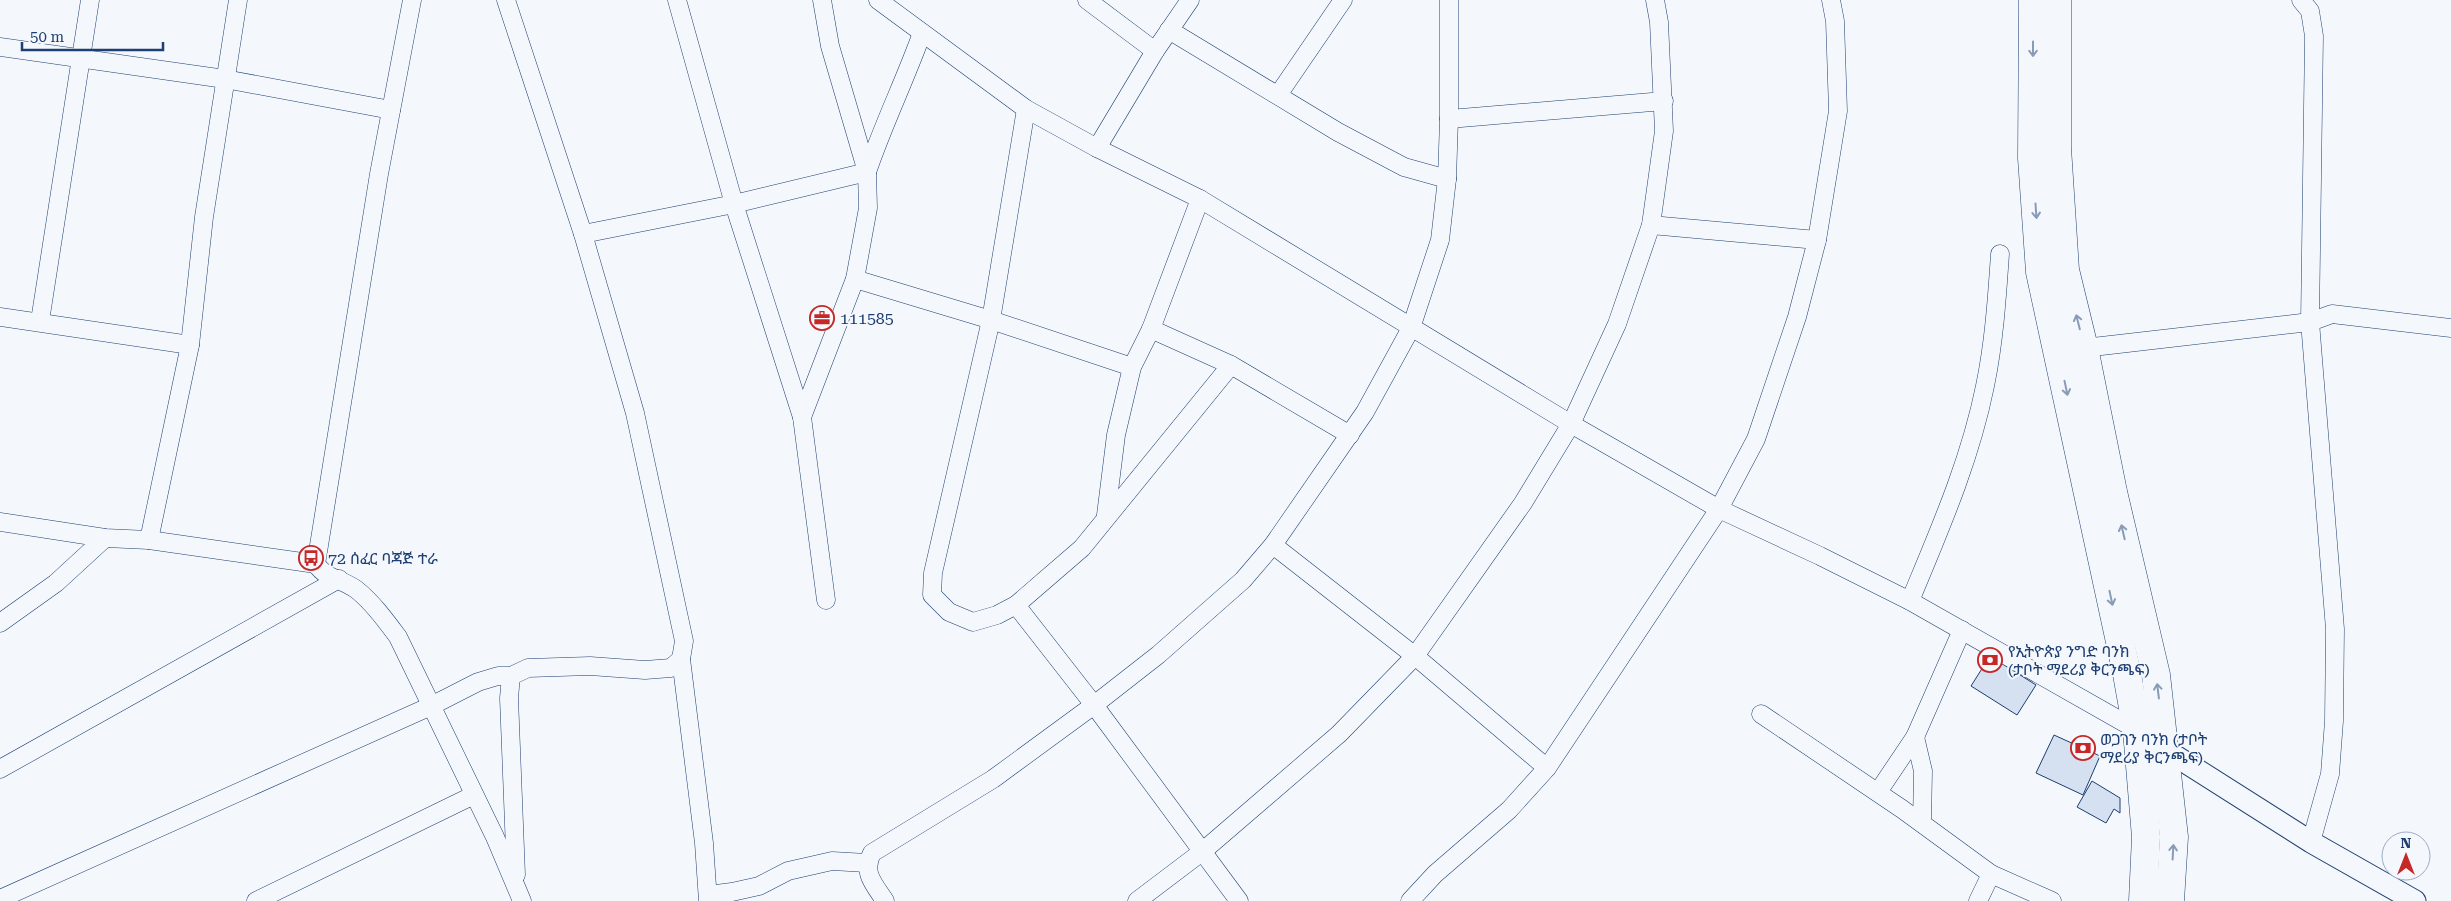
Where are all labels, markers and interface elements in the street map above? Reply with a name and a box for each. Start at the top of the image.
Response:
scale bar [22,20,164,52]
text: 50 m [30,28,65,46]
one-way arrow [2028,40,2038,56]
one-way arrow [2031,203,2041,219]
office icon: 111585 [809,305,835,331]
place label: 111585 [840,309,894,328]
one-way arrow [2073,314,2082,330]
one-way arrow [2062,380,2071,396]
one-way arrow [2118,525,2127,541]
bus stop icon: 72 ሰፈር ባጃጅ ተራ [298,545,324,571]
place label: 72 ሰፈር ባጃጅ ተራ [328,549,438,568]
one-way arrow [2107,590,2116,606]
place label: የኢትዮጵያ ንግድ ባንክ (ታቦት ማደሪያ ቅርንጫፍ) [2008,642,2150,679]
bank icon: የኢትዮጵያ ንግድ ባንክ (ታቦት ማደሪያ ቅርንጫፍ) [1977,647,2003,673]
one-way arrow [2153,683,2163,699]
place label: ወጋገን ባንክ (ታቦት ማደሪያ ቅርንጫፍ) [2100,730,2208,767]
bank icon: ወጋገን ባንክ (ታቦት ማደሪያ ቅርንጫፍ) [2070,735,2096,761]
north arrow [2381,831,2431,881]
text: N [2401,835,2412,851]
one-way arrow [2168,845,2177,861]

